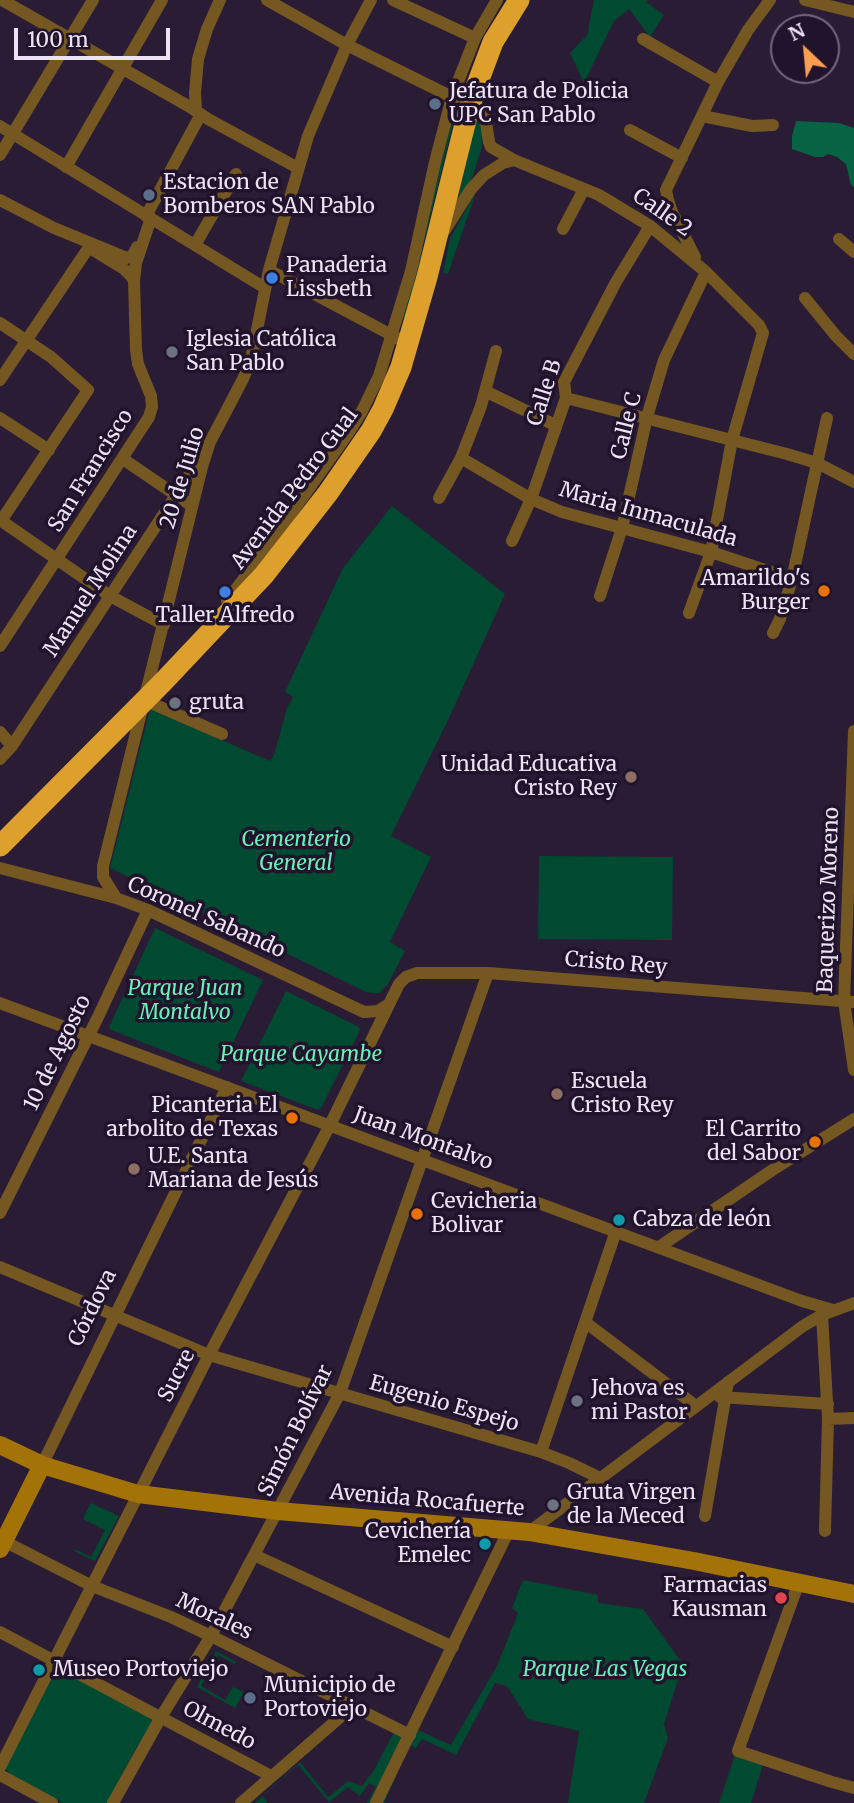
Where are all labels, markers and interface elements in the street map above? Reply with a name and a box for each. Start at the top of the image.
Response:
scale bar [18,14,173,58]
north arrow [770,14,840,84]
text: N [785,18,809,46]
text: 100 m [27,26,89,53]
place label: Jefatura de Policia UPC San Pablo [449,79,629,129]
marker: Jefatura de Policia UPC San Pablo [427,96,443,112]
place label: Estacion de Bomberos SAN Pablo [163,170,375,220]
street label: Calle 2 [627,184,697,242]
marker: Estacion de Bomberos SAN Pablo [141,187,157,203]
place label: Panaderia Lissbeth [286,253,387,303]
marker: Panaderia Lissbeth [264,270,280,286]
place label: Iglesia Católica San Pablo [186,327,337,377]
marker: Iglesia Católica San Pablo [164,344,180,360]
street label: Calle B [522,357,568,429]
street label: Calle C [607,390,647,462]
street label: Avenida Pedro Gual [226,403,364,575]
street label: San Francisco [43,405,139,537]
street label: 20 de Julio [156,424,210,532]
street label: Maria Inmaculada [556,478,740,552]
street label: Manuel Molina [39,520,143,662]
place label: Amarildo's Burger [701,566,810,616]
marker: Amarildo's Burger [816,583,832,599]
marker: Taller Alfredo [217,584,233,600]
place label: Taller Alfredo [156,603,294,629]
place label: gruta [189,690,244,716]
marker: gruta [167,695,183,711]
place label: Unidad Educativa Cristo Rey [441,752,617,802]
marker: Unidad Educativa Cristo Rey [623,769,639,785]
street label: Baquerizo Moreno [813,807,845,993]
park label: Cementerio General [241,827,351,877]
street label: Coronel Sabando [123,872,289,964]
street label: Cristo Rey [564,947,668,981]
park label: Parque Juan Montalvo [127,976,243,1026]
street label: 10 de Agosto [19,991,97,1115]
park label: Parque Cayambe [220,1042,382,1068]
place label: Escuela Cristo Rey [571,1069,674,1119]
marker: Escuela Cristo Rey [549,1086,565,1102]
place label: Picanteria El arbolito de Texas [106,1093,278,1143]
street label: Juan Montalvo [350,1102,496,1176]
marker: Picanteria El arbolito de Texas [284,1110,300,1126]
place label: El Carrito del Sabor [705,1117,801,1167]
marker: El Carrito del Sabor [807,1134,823,1150]
place label: U.E. Santa Mariana de Jesús [148,1144,318,1194]
marker: U.E. Santa Mariana de Jesús [126,1161,142,1177]
place label: Cevicheria Bolivar [431,1189,537,1239]
marker: Cevicheria Bolivar [409,1206,425,1222]
place label: Cabza de león [633,1207,771,1233]
marker: Cabza de león [611,1212,627,1228]
street label: Córdova [64,1265,122,1351]
street label: Sucre [153,1345,201,1407]
street label: Simón Bolívar [253,1361,339,1501]
street label: Eugenio Espejo [366,1371,522,1437]
place label: Jehova es mi Pastor [591,1376,688,1426]
marker: Jehova es mi Pastor [569,1393,585,1409]
street label: Avenida Rocafuerte [329,1480,525,1522]
place label: Gruta Virgen de la Meced [567,1480,696,1530]
marker: Gruta Virgen de la Meced [545,1497,561,1513]
place label: Cevichería Emelec [365,1519,471,1569]
marker: Cevichería Emelec [477,1536,493,1552]
place label: Farmacias Kausman [663,1573,767,1623]
street label: Morales [172,1588,256,1646]
marker: Farmacias Kausman [773,1590,789,1606]
place label: Museo Portoviejo [53,1657,228,1683]
park label: Parque Las Vegas [523,1657,687,1683]
marker: Museo Portoviejo [31,1662,47,1678]
place label: Municipio de Portoviejo [264,1673,396,1723]
marker: Municipio de Portoviejo [242,1690,258,1706]
street label: Olmedo [178,1696,260,1756]

